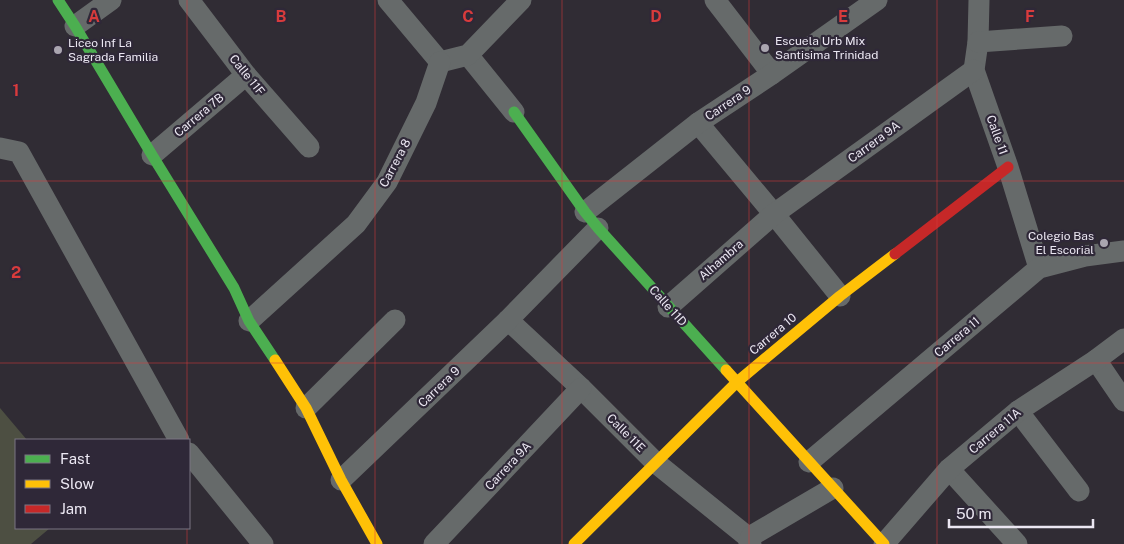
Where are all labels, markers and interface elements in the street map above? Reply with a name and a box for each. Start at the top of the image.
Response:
text: A [88,7,100,26]
text: B [276,7,287,26]
text: C [462,7,474,26]
text: D [650,7,662,26]
text: E [838,7,848,26]
text: F [1025,7,1035,26]
place label: Escuela Urb Mix Santisima Trinidad [775,34,878,62]
place label: Liceo Inf La Sagrada Familia [68,36,158,64]
marker: Escuela Urb Mix Santisima Trinidad [759,42,771,54]
marker: Liceo Inf La Sagrada Familia [52,44,64,56]
street label: Calle 11F [226,52,268,98]
text: 1 [13,81,19,100]
street label: Carrera 9 [702,83,754,123]
street label: Carrera 7B [171,90,227,140]
street label: Calle 11 [983,113,1011,157]
street label: Carrera 9A [845,118,903,166]
street label: Carrera 8 [376,136,414,190]
place label: Colegio Bas El Escorial [1028,229,1094,257]
street label: Alhambra [696,237,746,283]
marker: Colegio Bas El Escorial [1098,237,1110,249]
text: 2 [11,263,21,282]
street label: Calle 11D [646,283,690,329]
street label: Carrera 10 [747,310,799,358]
street label: Carrera 11 [932,314,982,360]
street label: Carrera 9 [415,364,463,410]
street label: Carrera 11A [966,405,1024,457]
street label: Calle 11E [604,411,648,455]
legend [15,439,190,529]
street label: Carrera 9A [482,439,534,493]
text: Fast [60,450,90,467]
text: Slow [60,475,95,492]
scale bar [949,496,1093,528]
text: Jam [60,500,87,517]
text: 50 m [956,505,991,522]

